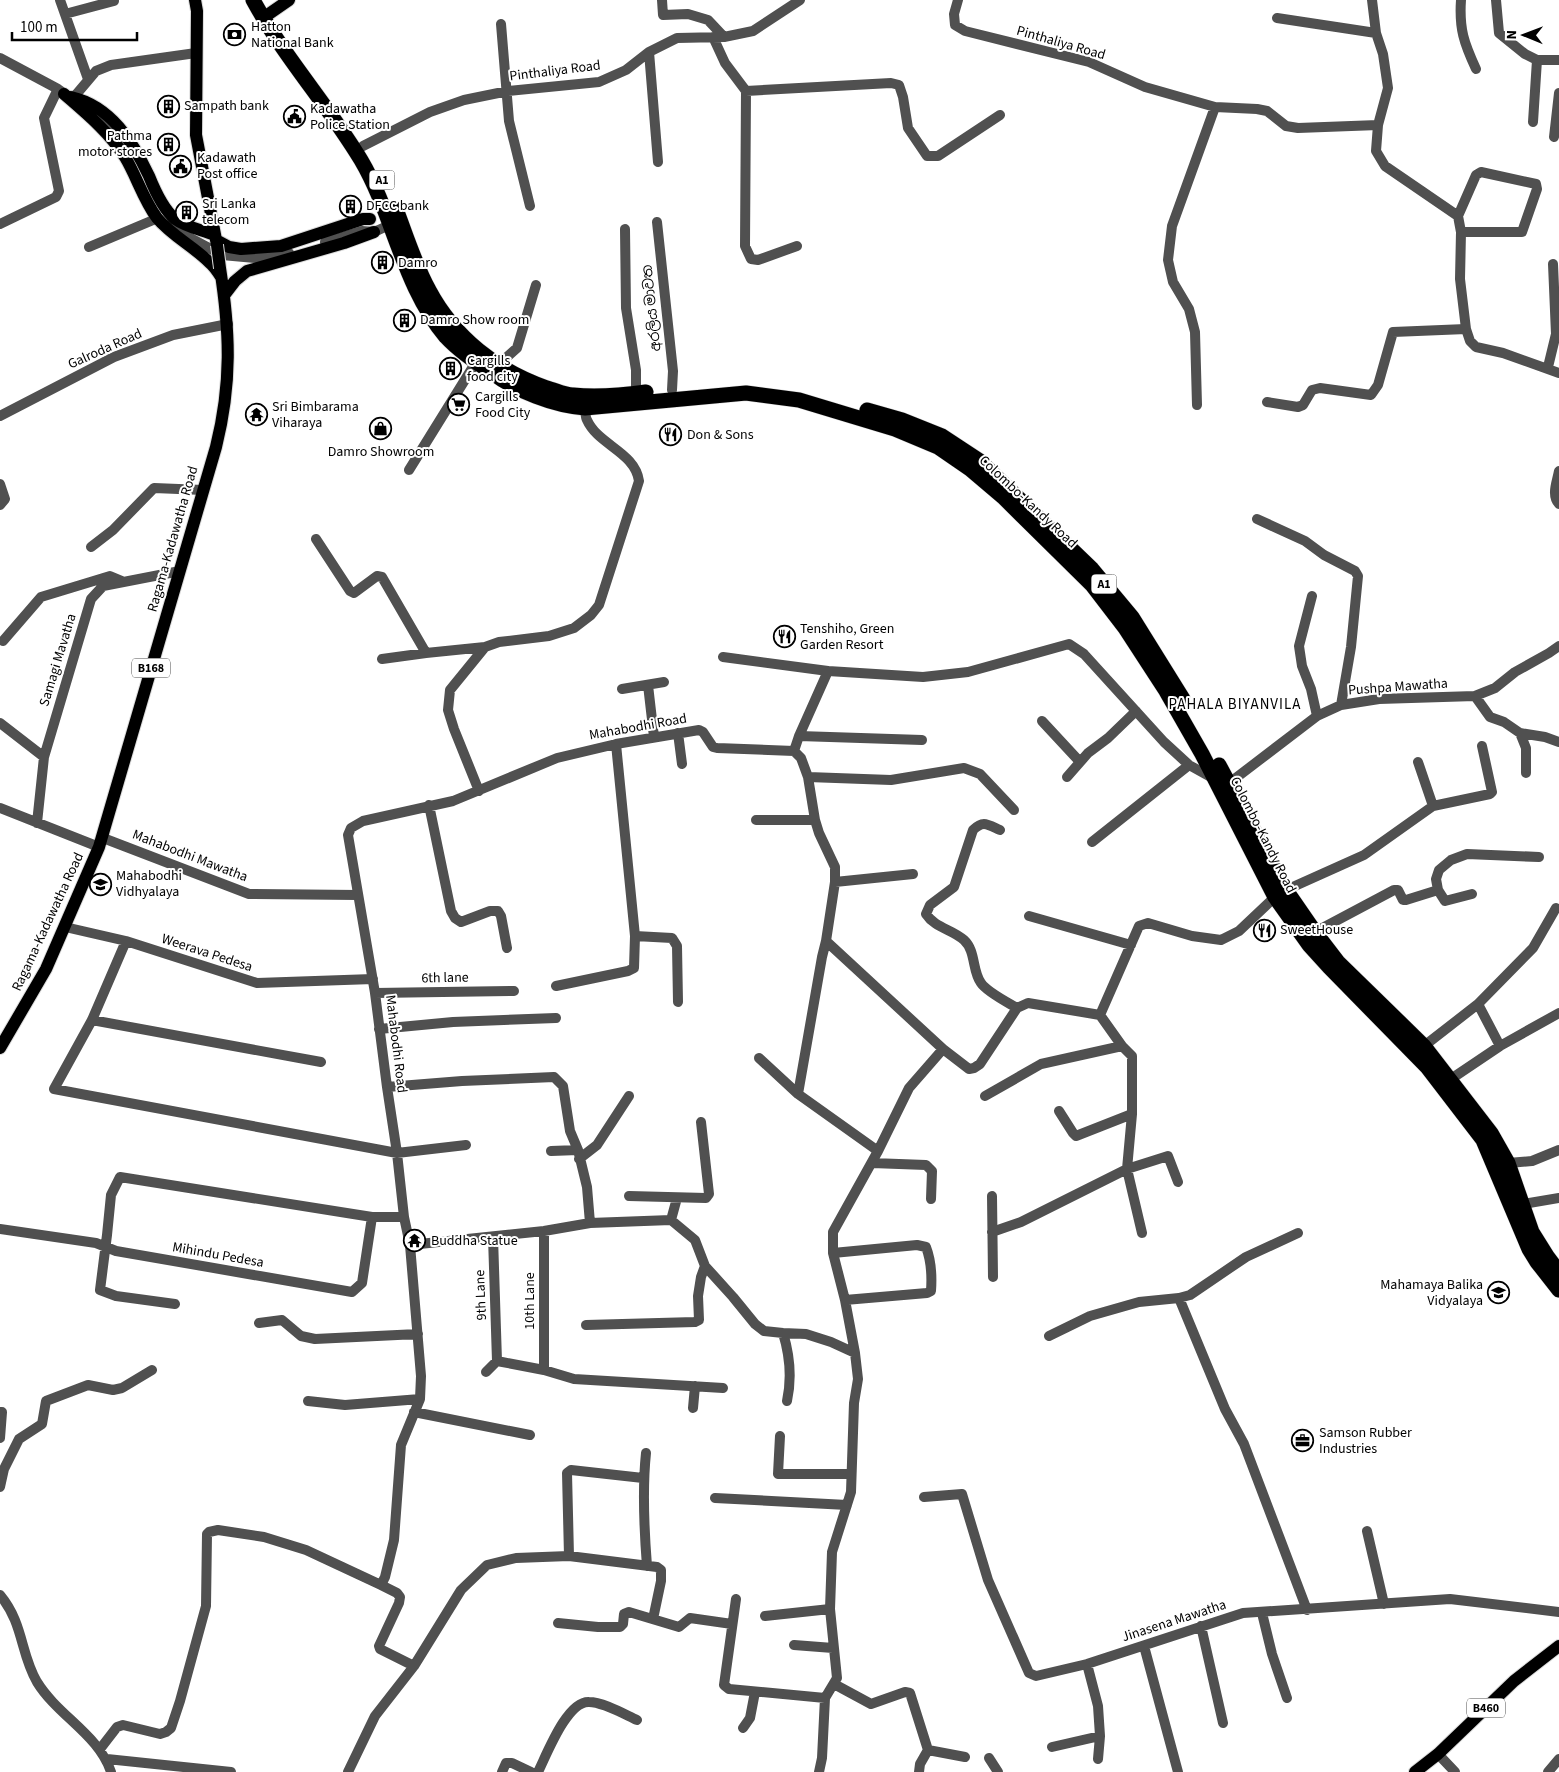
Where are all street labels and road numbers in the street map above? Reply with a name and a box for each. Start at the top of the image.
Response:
street label: Pinthaliya Road [1014,21,1108,65]
street label: Pinthaliya Road [508,55,602,87]
road number: A1 [370,170,394,190]
street label: අරලිය මාවත [637,264,667,352]
street label: Galroda Road [65,324,145,374]
street label: Colombo-Kandy Road [974,451,1082,553]
street label: Ragama-Kadawatha Road [143,464,203,614]
road number: A1 [1092,574,1116,594]
street label: Samagi Mavatha [34,611,82,709]
road number: B168 [132,658,170,678]
street label: Pushpa Mawatha [1347,674,1449,700]
street label: Mahabodhi Road [588,709,688,745]
street label: Colombo-Kandy Road [1225,773,1301,897]
street label: Mahabodhi Mawatha [129,825,251,887]
street label: Ragama-Kadawatha Road [7,849,89,995]
street label: Weerava Pedesa [159,929,255,977]
street label: 6th lane [421,968,469,988]
street label: Mahabodhi Road [380,994,412,1094]
street label: Mihindu Pedesa [171,1237,265,1273]
street label: 9th Lane [470,1269,492,1321]
street label: 10th Lane [520,1272,540,1330]
street label: Jinasena Mawatha [1119,1595,1229,1647]
road number: B460 [1467,1699,1505,1718]

